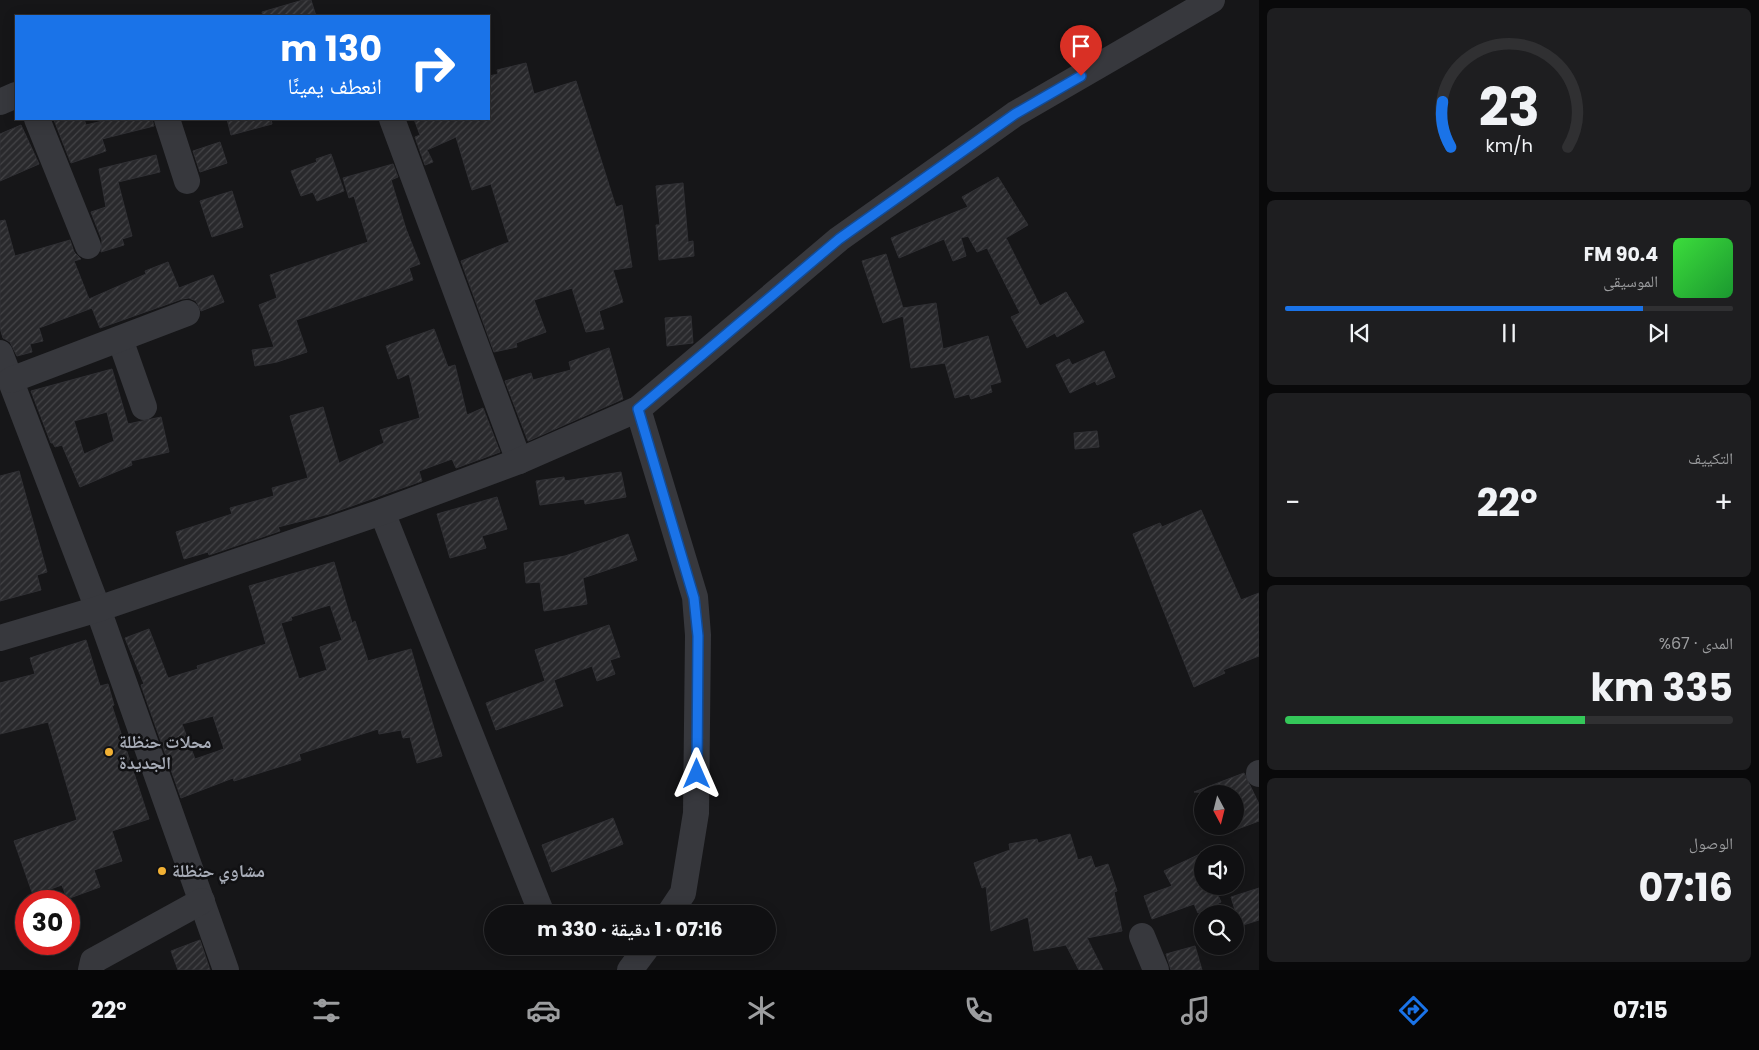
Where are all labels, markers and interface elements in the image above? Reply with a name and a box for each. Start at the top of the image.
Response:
text: 130 m [280,24,382,73]
pin [1060,25,1102,76]
icon: arrive [1067,32,1095,60]
icon: right [400,35,465,100]
text: انعطف يمينًا [287,71,382,102]
text: 23 [1478,71,1540,144]
text: km/h [1485,133,1533,158]
text: 90.4 FM [1584,241,1658,268]
text: الموسيقى [1603,270,1658,293]
icon: previous [1346,319,1374,347]
icon: pause [1495,319,1523,347]
icon: next [1644,319,1672,347]
text: التكييف [1688,447,1733,470]
text: 22° [1477,476,1538,529]
text: − [1285,483,1300,522]
text: + [1714,483,1733,522]
text: المدى · 67% [1659,632,1733,655]
text: 335 km [1591,661,1733,714]
place label: محلات حنظلة الجديدة [119,729,211,775]
marker: محلات حنظلة الجديدة [103,746,115,758]
position arrow [670,747,722,799]
north arrow [1194,785,1244,835]
map controls [1194,785,1244,955]
text: الوصول [1689,832,1733,855]
button: sound [1194,845,1244,895]
place label: مشاوي حنظلة [172,858,265,885]
text: 07:16 [1639,861,1733,914]
marker: مشاوي حنظلة [156,865,168,877]
speed limit sign: 30 [15,890,80,955]
button: search [1194,905,1244,955]
text: 07:16 · 1 دقيقة · 330 m [537,916,723,943]
icon: filters [309,993,344,1028]
icon: car [526,993,561,1028]
icon: climate [744,993,779,1028]
icon: phone [961,993,996,1028]
icon: music [1178,993,1213,1028]
icon: directions [1396,993,1431,1028]
text: 22° [91,995,126,1026]
text: 07:15 [1613,995,1668,1026]

